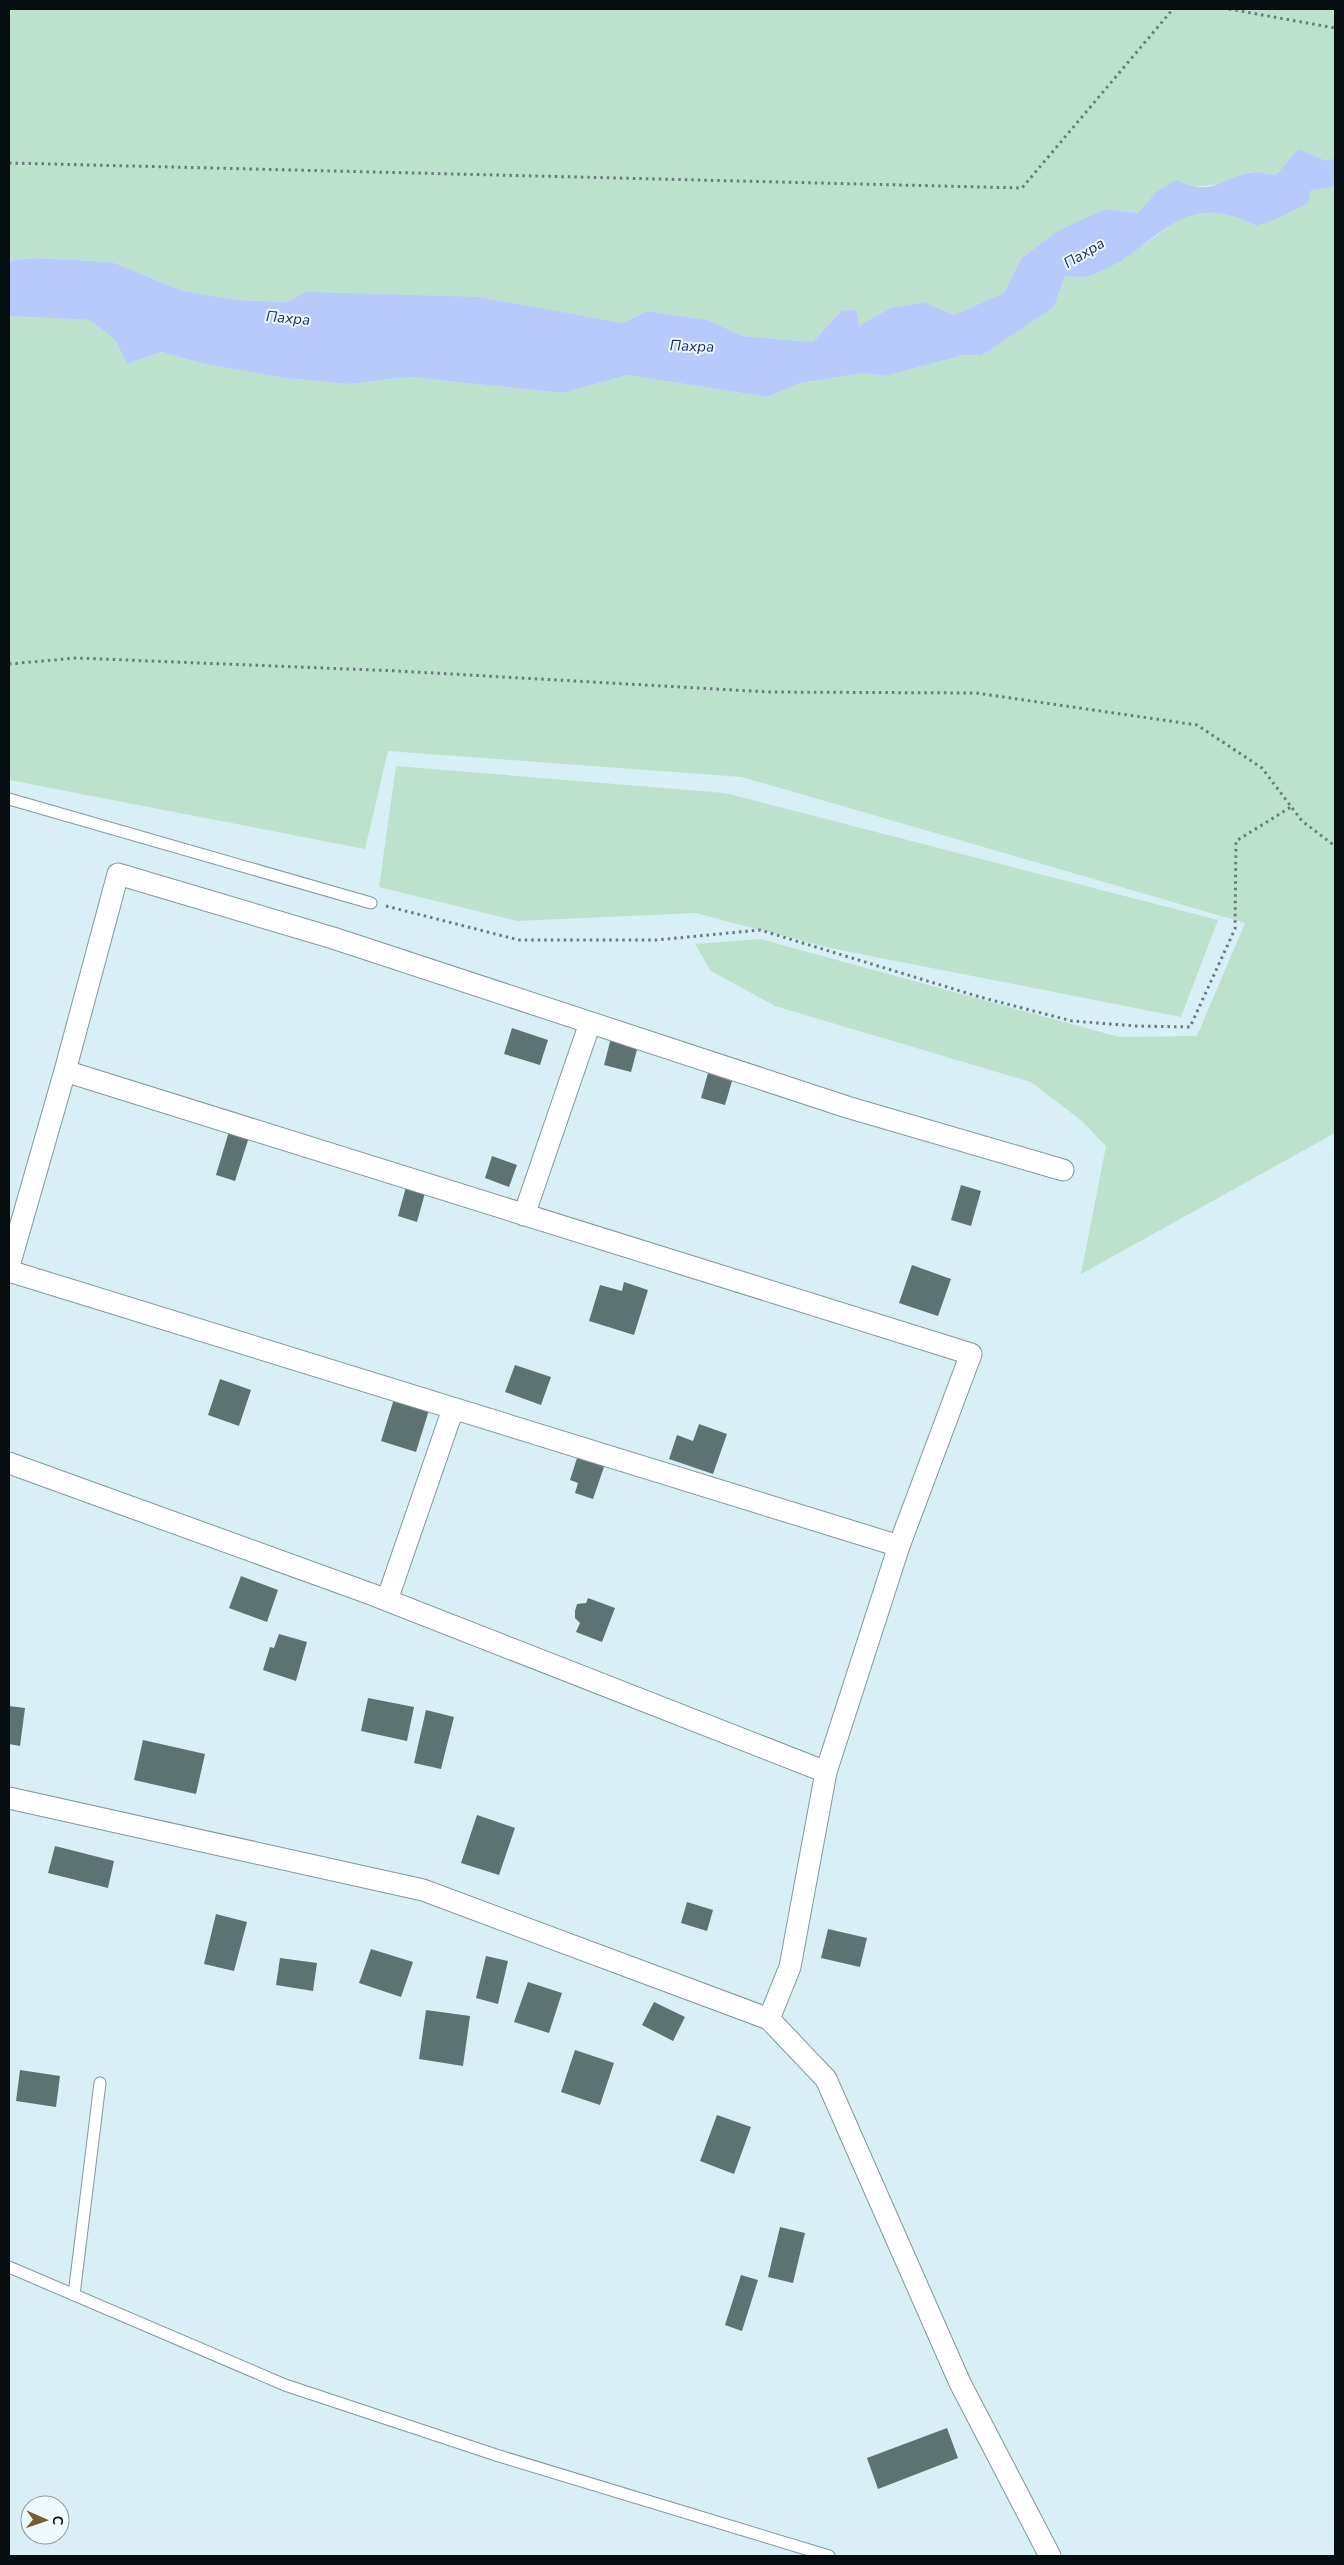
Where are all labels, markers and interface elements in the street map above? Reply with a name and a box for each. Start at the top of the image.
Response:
water label: Пахра [1060,233,1108,273]
water label: Пахра [265,306,311,330]
water label: Пахра [669,335,715,357]
north arrow [20,2495,70,2545]
text: С [48,2515,67,2526]

